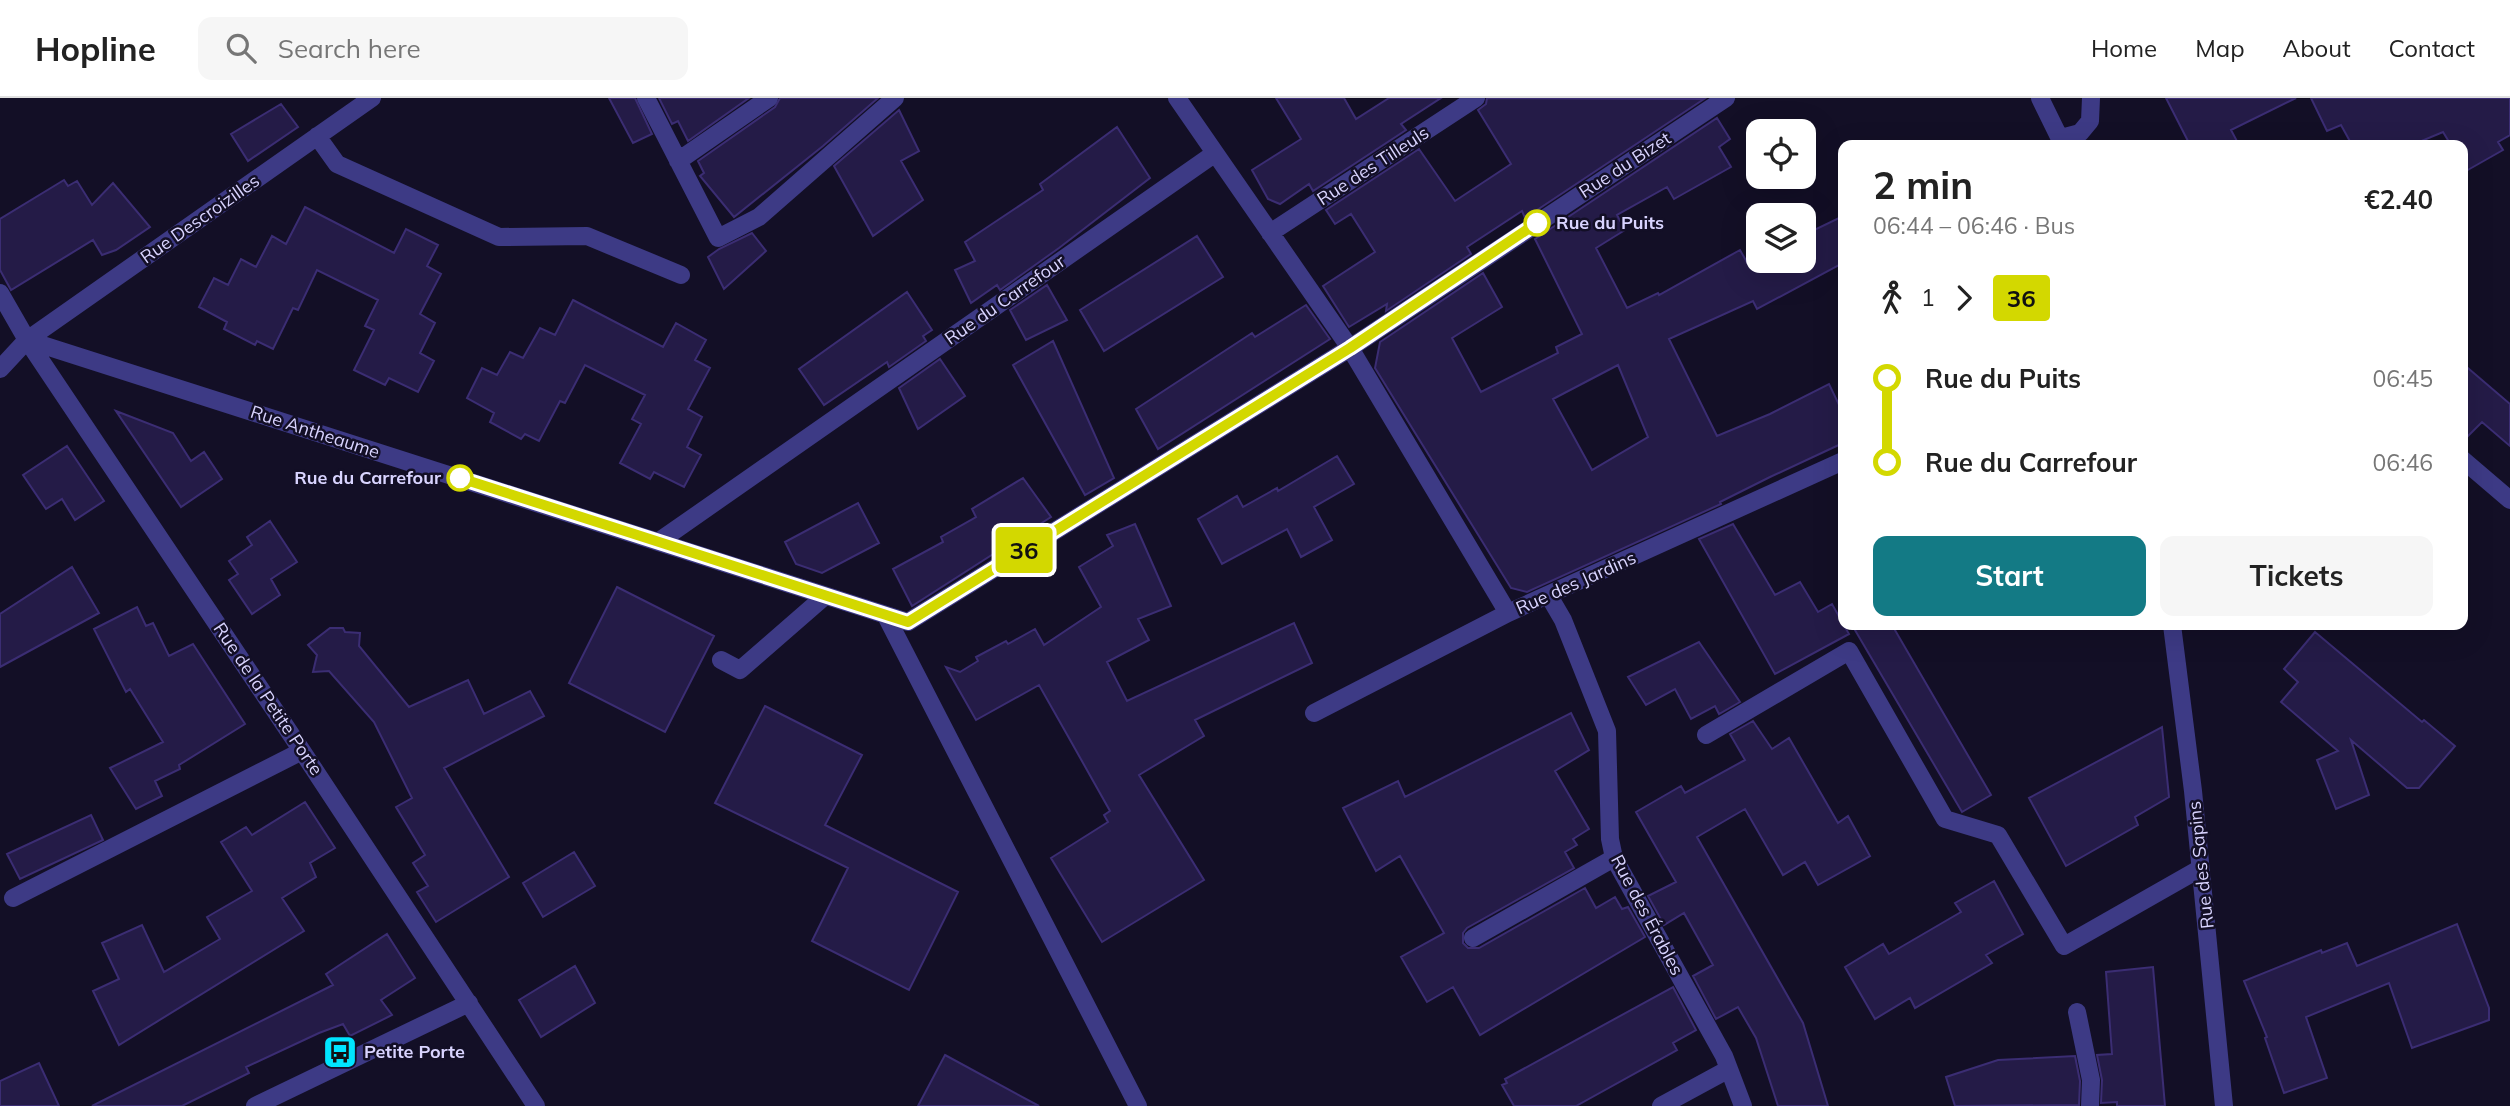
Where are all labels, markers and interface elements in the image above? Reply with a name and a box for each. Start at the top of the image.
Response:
search box [198,17,688,80]
text: Hopline [35,28,156,69]
icon: search [222,29,260,67]
text: Search here [278,32,421,65]
text: Home [2091,33,2157,63]
text: Map [2195,33,2245,63]
text: About [2283,33,2351,63]
text: Contact [2389,33,2475,63]
map controls [1746,119,1816,273]
button: locate [1746,119,1816,189]
street label: Rue des Tilleuls [1313,121,1433,210]
street label: Rue du Bizet [1574,126,1675,203]
text: 2 min [1873,161,1973,209]
street label: Rue Descroizilles [136,169,264,268]
text: €2.40 [2364,183,2433,216]
button: layers [1746,203,1816,273]
marker: Rue du Puits [1524,210,1550,236]
place label: Rue du Puits [1556,211,1664,234]
text: 06:44 – 06:46 · Bus [1873,211,2075,240]
street label: Rue du Carrefour [940,249,1070,350]
icon: walk [1873,279,1911,317]
icon: forward [1945,279,1983,317]
text: 1 [1921,283,1935,312]
text: 36 [2007,283,2036,313]
text: Rue du Puits [1925,362,2081,395]
text: 06:45 [2373,364,2433,393]
street label: Rue Antheaume [248,400,383,463]
text: Rue du Carrefour [1925,446,2137,479]
text: 06:46 [2373,448,2433,477]
marker: Rue du Carrefour [447,465,473,491]
place label: Rue du Carrefour [294,466,442,489]
line badge: 36 [992,527,1056,573]
text: 36 [1010,535,1038,565]
button: Start [1873,536,2146,616]
button: Tickets [2160,536,2433,616]
street label: Rue des Jardins [1512,546,1640,619]
street label: Rue de la Petite Porte [209,618,328,780]
street label: Rue des Sapins [2182,800,2219,930]
street label: Rue des Érables [1606,851,1689,979]
bus stop icon: Petite Porte [321,1033,359,1071]
place label: Petite Porte [364,1040,465,1063]

